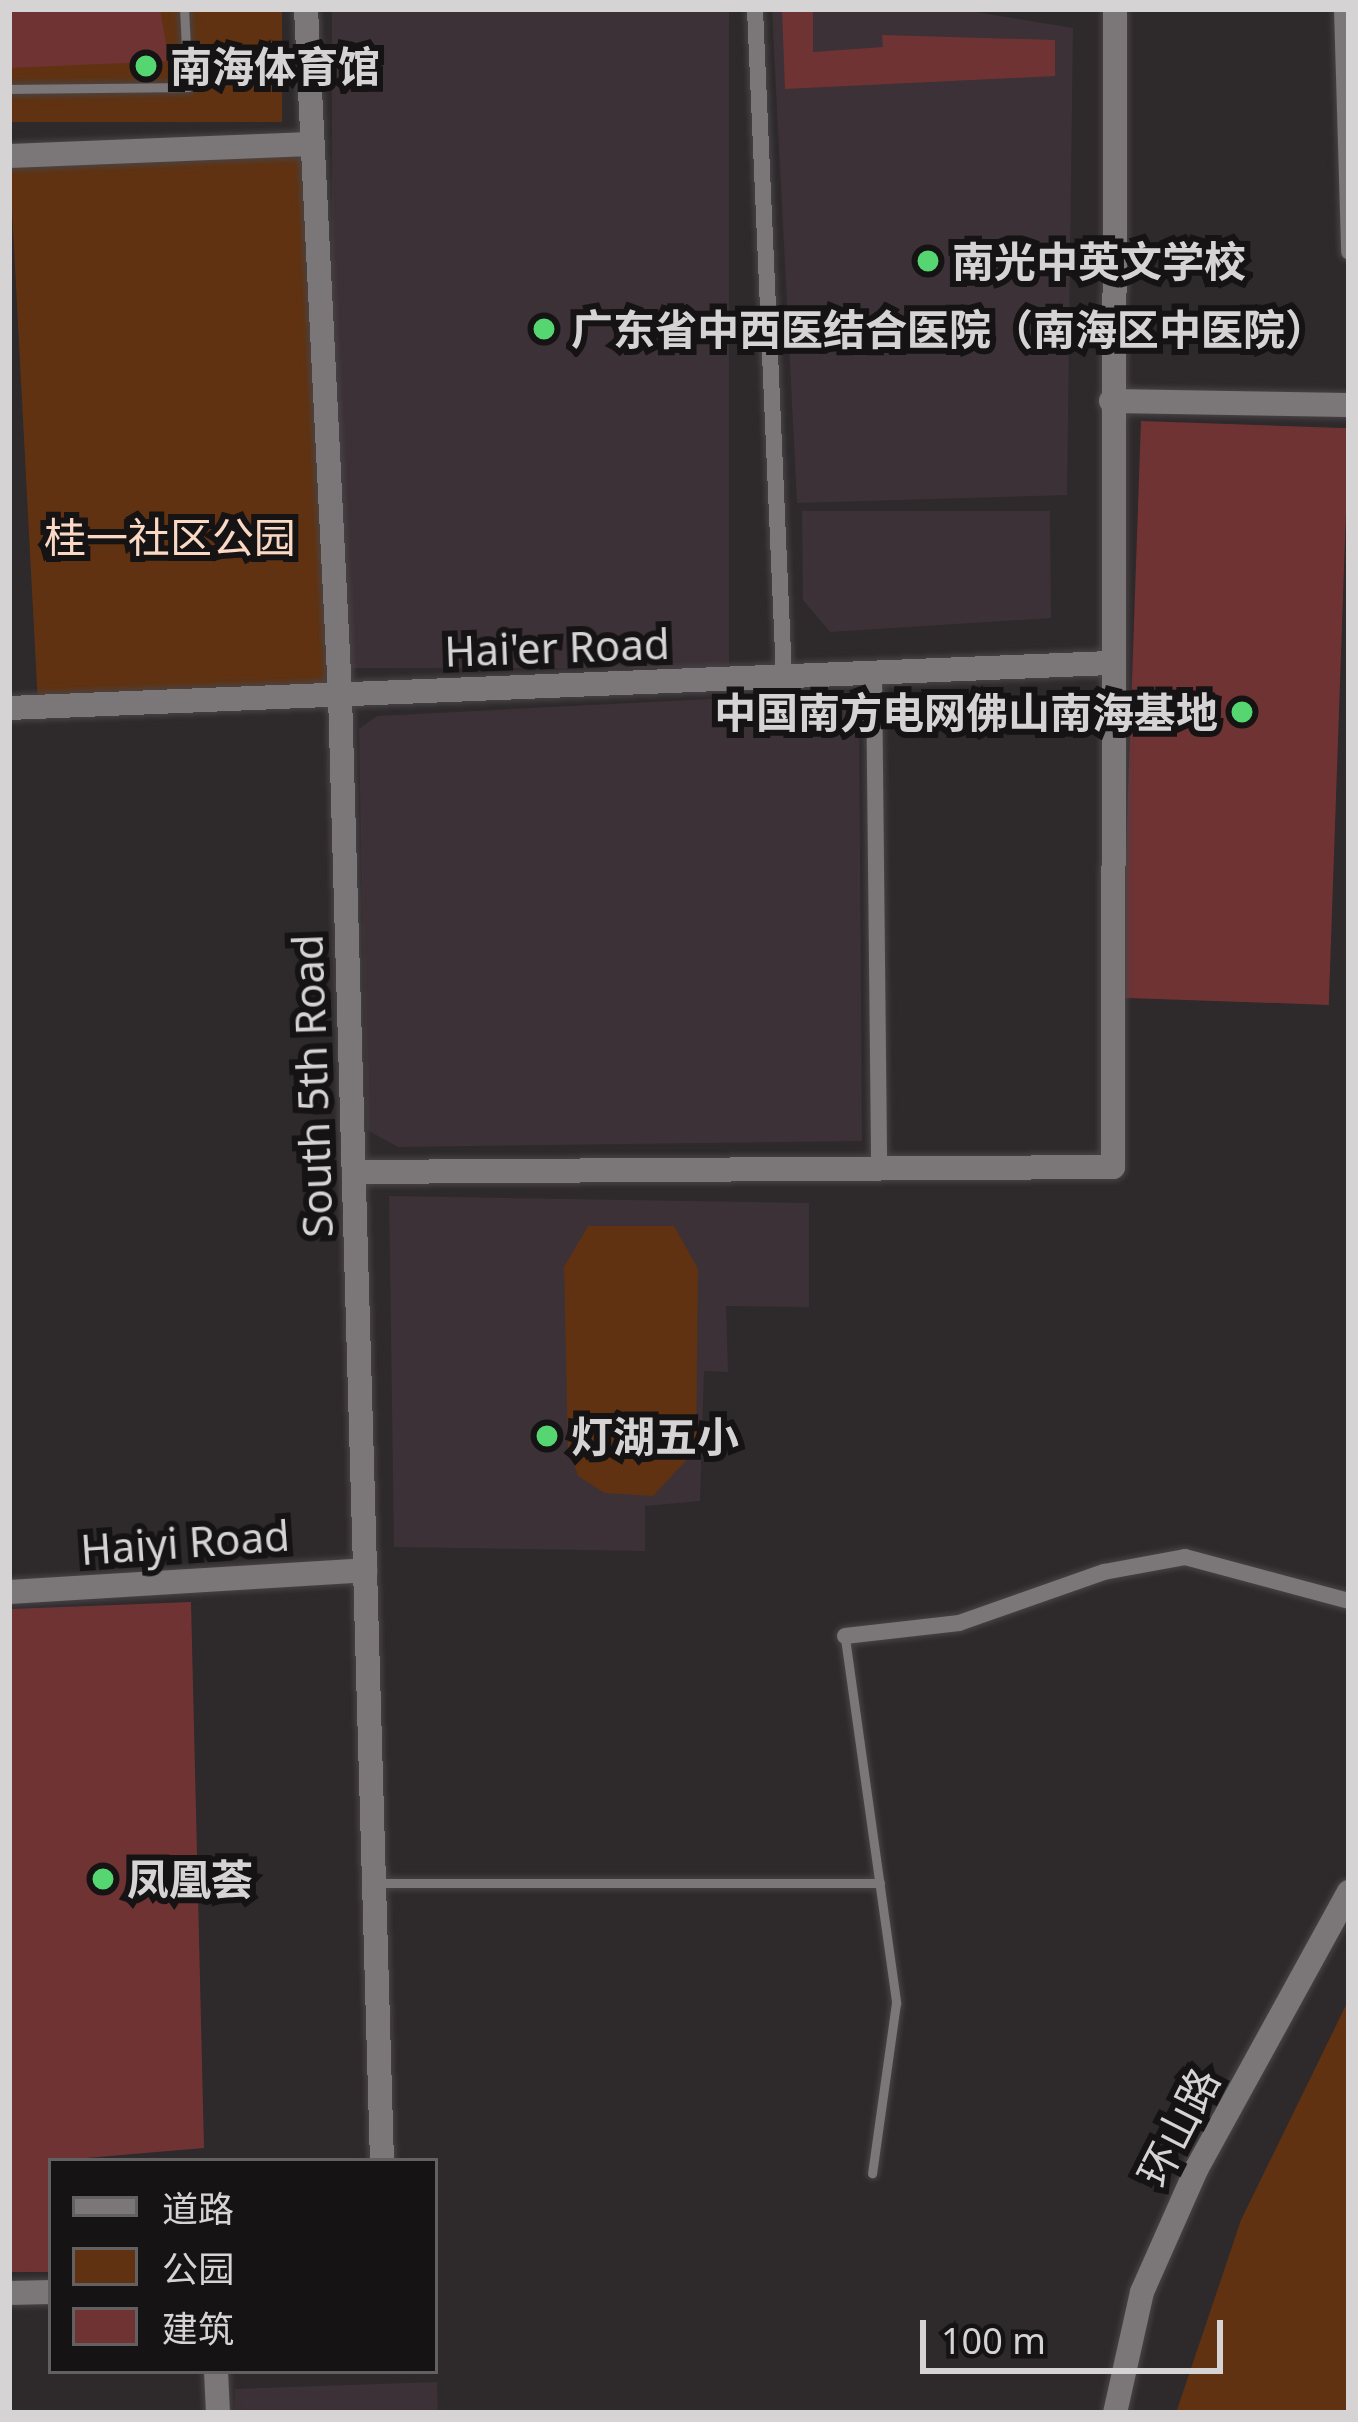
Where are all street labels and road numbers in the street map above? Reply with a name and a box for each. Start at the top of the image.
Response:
street label: Hai'er Road [444,618,670,676]
street label: South 5th Road [282,933,342,1239]
street label: Haiyi Road [79,1510,291,1574]
street label: 环山路 [1127,2059,1229,2195]

